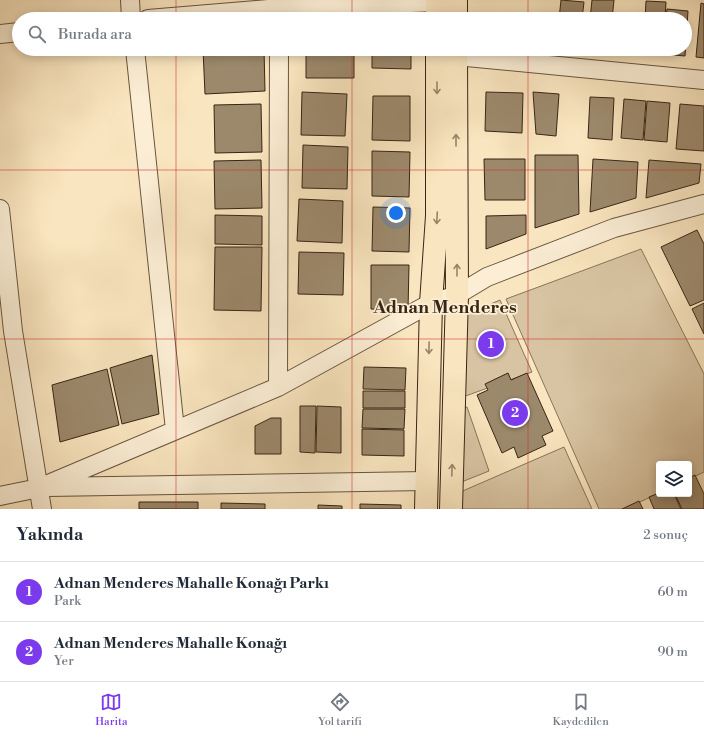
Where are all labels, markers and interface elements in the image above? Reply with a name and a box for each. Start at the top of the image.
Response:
search box [12,12,692,56]
icon: search [26,23,48,45]
text: Burada ara [58,25,132,44]
one-way arrow [433,81,441,94]
one-way arrow [452,134,460,147]
your location [386,203,406,223]
one-way arrow [433,211,440,224]
one-way arrow [453,264,461,277]
district label: Adnan Menderes [372,296,517,319]
pin: 1 [478,329,504,359]
one-way arrow [426,341,433,354]
pin: 2 [502,398,528,428]
map controls [656,461,692,497]
button: layers [656,461,692,497]
one-way arrow [448,464,456,477]
text: Yakında [16,524,83,546]
text: 2 sonuç [643,527,688,543]
text: Adnan Menderes Mahalle Konağı Parkı [54,574,329,593]
text: 1 [26,584,32,600]
text: 60 m [657,584,688,600]
text: Park [54,593,81,609]
text: Adnan Menderes Mahalle Konağı [54,634,287,653]
text: 2 [25,644,33,660]
text: 90 m [657,644,688,660]
text: Yer [54,653,74,669]
tab: Harita [95,691,128,729]
tab: Yol tarifi [318,691,362,729]
tab: Kaydedilen [553,691,609,729]

